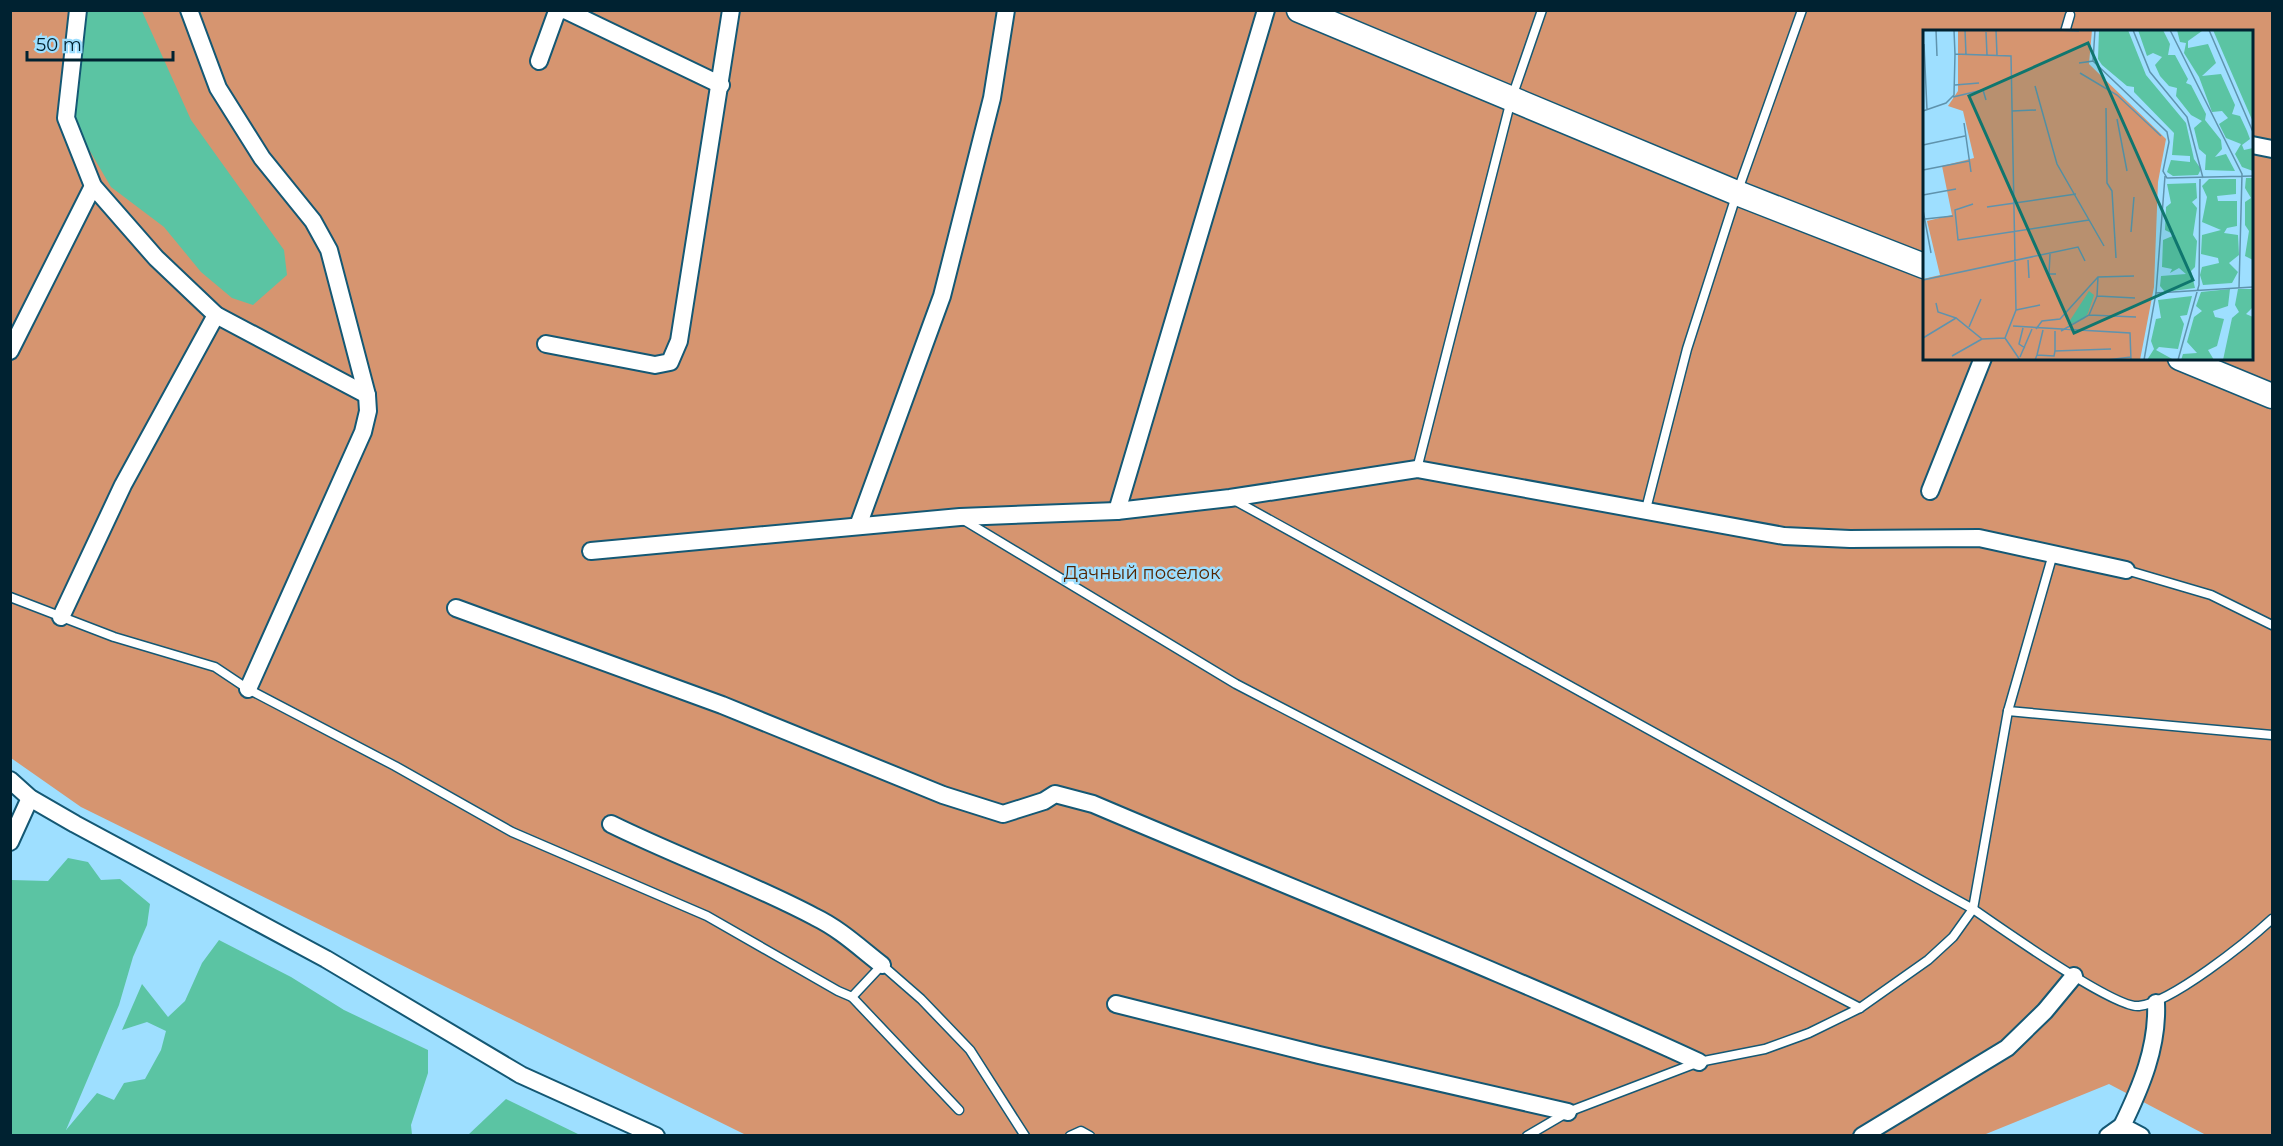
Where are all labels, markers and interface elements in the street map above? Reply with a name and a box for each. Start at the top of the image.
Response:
scale bar [27,24,172,62]
inset map [1923,30,2253,360]
text: 50 m [36,34,82,56]
park label: Дачный поселок [1064,562,1221,584]

